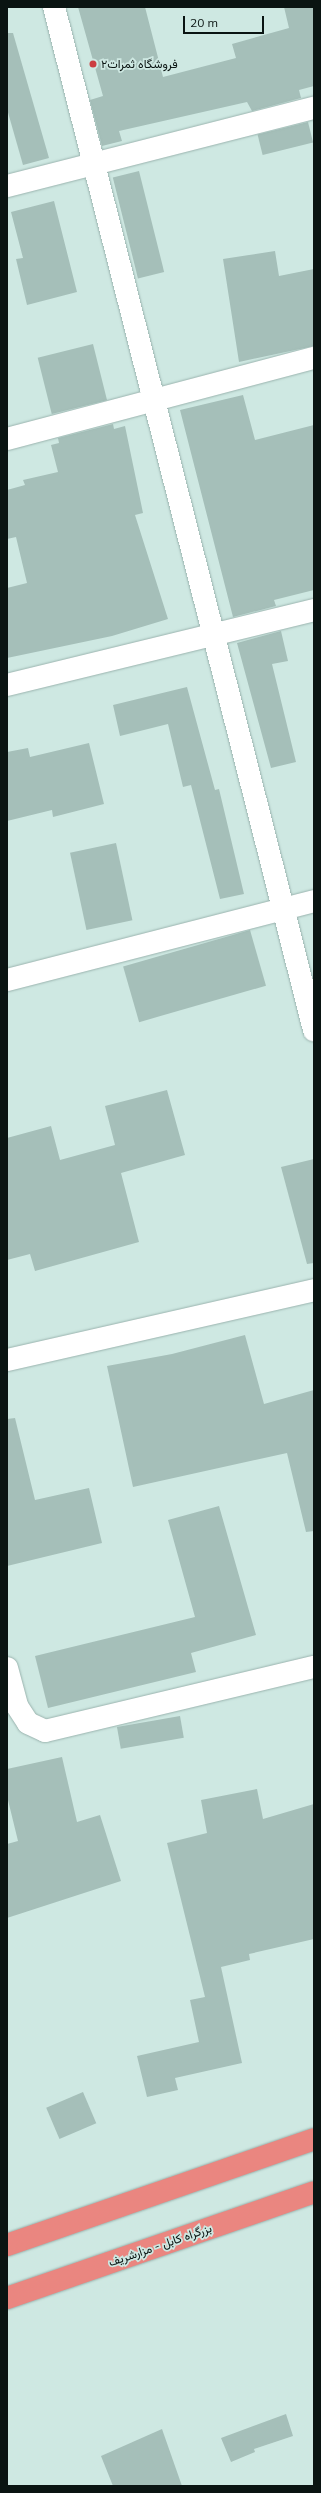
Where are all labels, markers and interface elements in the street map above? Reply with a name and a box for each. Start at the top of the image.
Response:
scale bar [185,8,266,34]
text: 20 m [190,15,218,30]
place label: فروشگاه ثمرات٢ [101,57,178,71]
marker: فروشگاه ثمرات٢ [88,59,98,69]
street label: بزرگراه کابل - مزارشریف [106,2221,214,2269]

